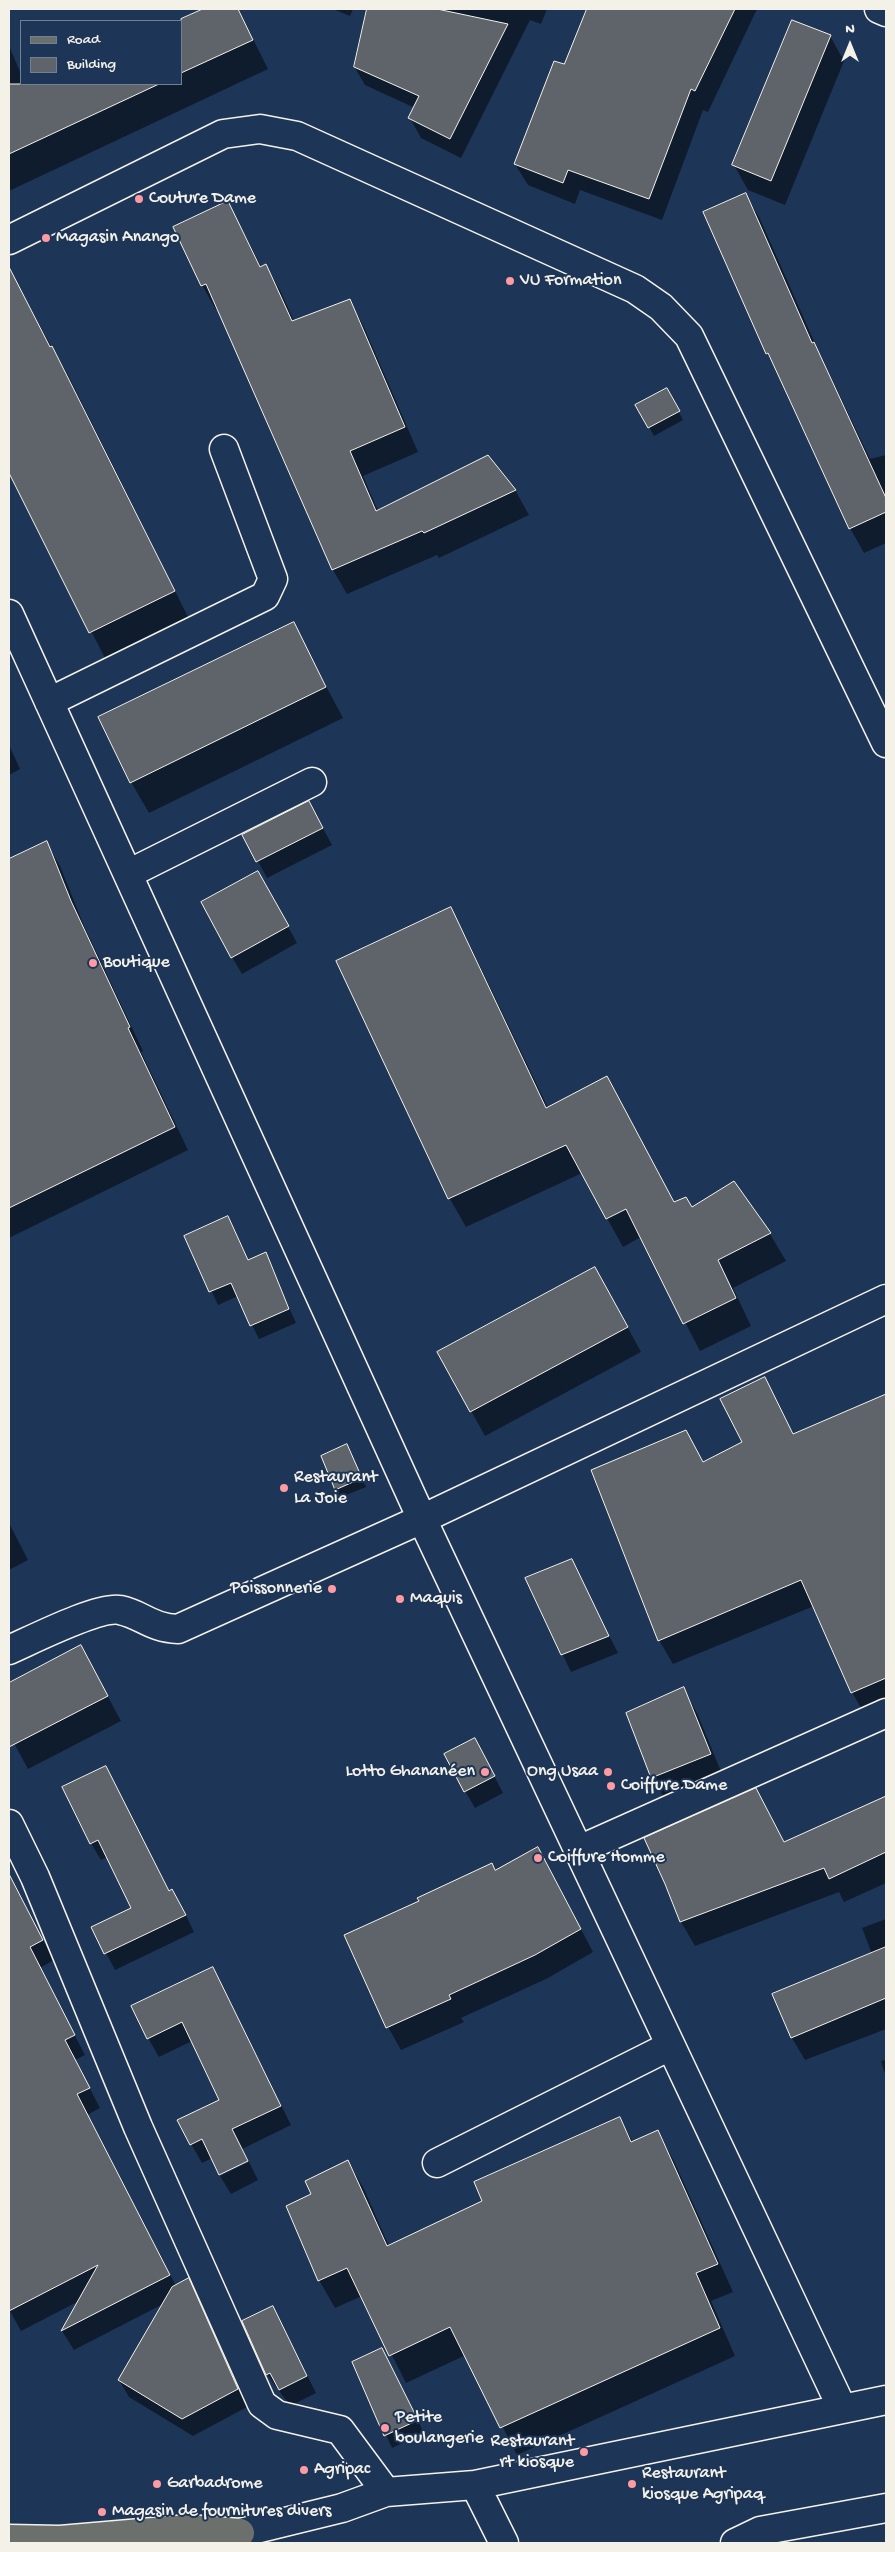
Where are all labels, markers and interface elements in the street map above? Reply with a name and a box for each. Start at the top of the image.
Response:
legend [20,20,182,85]
north arrow [825,20,875,70]
text: N [845,21,855,38]
text: Road [67,31,100,49]
text: Building [67,56,116,74]
place label: Couture Dame [149,188,256,210]
marker: Couture Dame [133,193,145,205]
place label: Magasin Anango [56,227,179,249]
marker: Magasin Anango [40,232,52,244]
place label: VU Formation [520,270,622,292]
marker: VU Formation [504,275,516,287]
place label: Boutique [103,952,170,974]
marker: Boutique [87,957,99,969]
place label: Restaurant La Joie [294,1467,377,1510]
marker: Restaurant La Joie [278,1482,290,1494]
place label: Poissonnerie [230,1578,322,1600]
marker: Poissonnerie [326,1583,338,1595]
place label: Maquis [410,1588,462,1610]
marker: Maquis [394,1593,406,1605]
place label: Lotto Ghananéen [346,1761,475,1783]
place label: Ong Usaa [527,1761,598,1783]
marker: Lotto Ghananéen [479,1766,491,1778]
marker: Ong Usaa [602,1766,614,1778]
place label: Coiffure Dame [621,1775,727,1797]
marker: Coiffure Dame [605,1780,617,1792]
place label: Coiffure Homme [548,1847,665,1869]
marker: Coiffure Homme [532,1852,544,1864]
place label: Petite boulangerie [395,2407,484,2450]
marker: Petite boulangerie [379,2422,391,2434]
place label: Restaurant rt kiosque [491,2431,574,2474]
marker: Restaurant rt kiosque [578,2446,590,2458]
place label: Agripac [314,2459,370,2481]
place label: Restaurant kiosque Agripaq [642,2463,763,2506]
marker: Agripac [298,2464,310,2476]
place label: Garbadrome [167,2473,263,2495]
marker: Garbadrome [151,2478,163,2490]
marker: Restaurant kiosque Agripaq [626,2478,638,2490]
place label: Magasin de fournitures divers [112,2501,331,2523]
marker: Magasin de fournitures divers [96,2506,108,2518]

